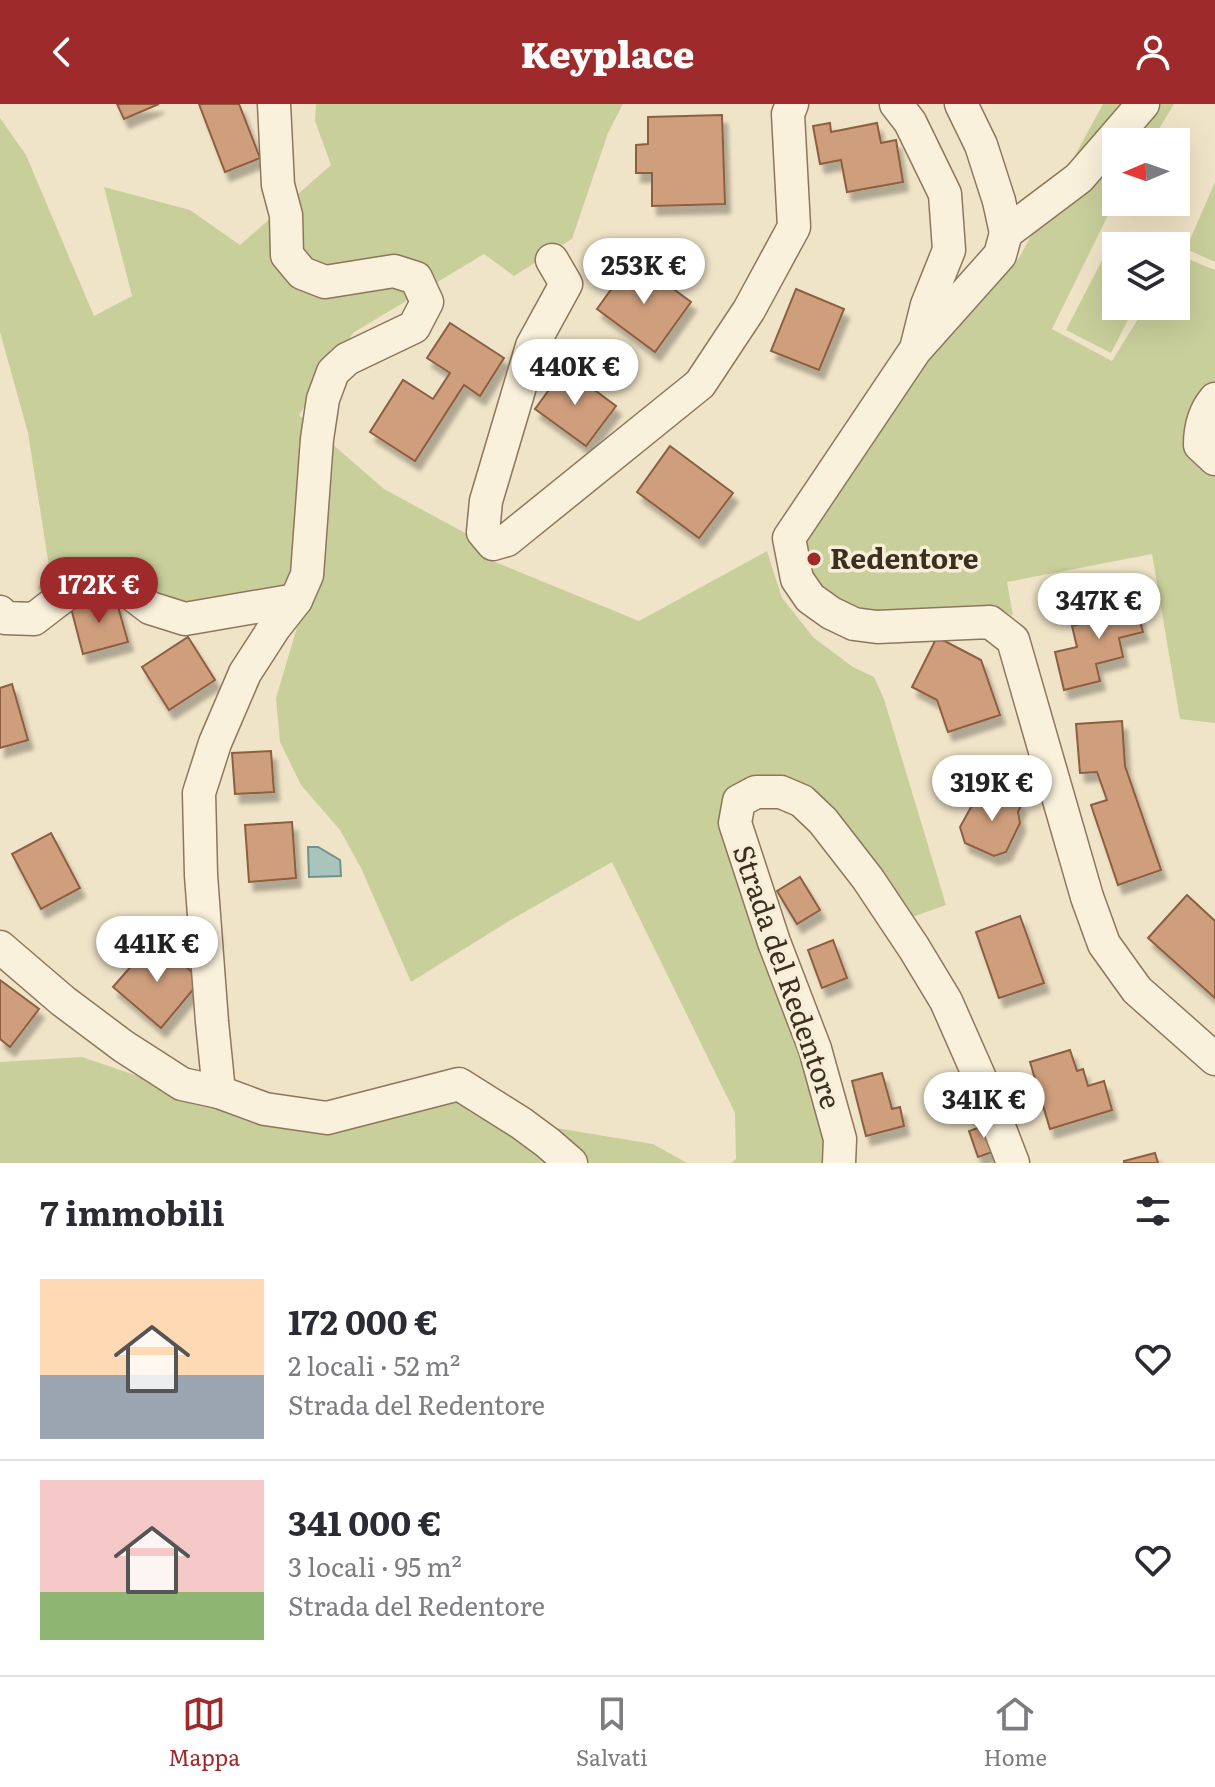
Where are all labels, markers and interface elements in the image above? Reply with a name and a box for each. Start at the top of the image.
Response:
text: Keyplace [521,26,694,79]
icon: back [40,30,84,74]
icon: person [1131,30,1175,74]
north arrow [1102,128,1190,216]
map controls [1102,128,1190,320]
button: layers [1102,232,1190,320]
pin: 253K € [579,238,709,306]
text: 253K € [601,244,687,283]
pin: 440K € [510,339,640,407]
text: 440K € [529,345,621,384]
place label: Redentore [830,536,979,578]
marker: Redentore [805,550,823,568]
pin: 172K € [34,557,164,625]
text: 172K € [58,563,140,602]
pin: 347K € [1034,573,1164,641]
text: 347K € [1056,579,1142,618]
pin: 319K € [927,755,1057,823]
text: 319K € [950,761,1034,800]
street label: Strada del Redentore [724,839,854,1114]
pin: 441K € [92,916,222,984]
text: 441K € [114,922,200,961]
pin: 341K € [919,1072,1049,1140]
text: 341K € [942,1078,1026,1117]
text: 7 immobili [40,1186,225,1236]
icon: filters [1131,1189,1175,1233]
text: 172 000 € [288,1295,438,1345]
icon: home [104,1311,200,1407]
icon: heart [1131,1337,1175,1381]
text: 2 locali · 52 m² [288,1345,460,1384]
text: Strada del Redentore [288,1384,545,1423]
text: 341 000 € [288,1496,442,1546]
icon: home [104,1512,200,1608]
icon: heart [1131,1538,1175,1582]
text: 3 locali · 95 m² [288,1546,462,1585]
text: Strada del Redentore [288,1585,545,1624]
tab: Mappa [168,1692,240,1773]
tab: Salvati [576,1692,648,1773]
tab: Home [983,1692,1047,1773]

